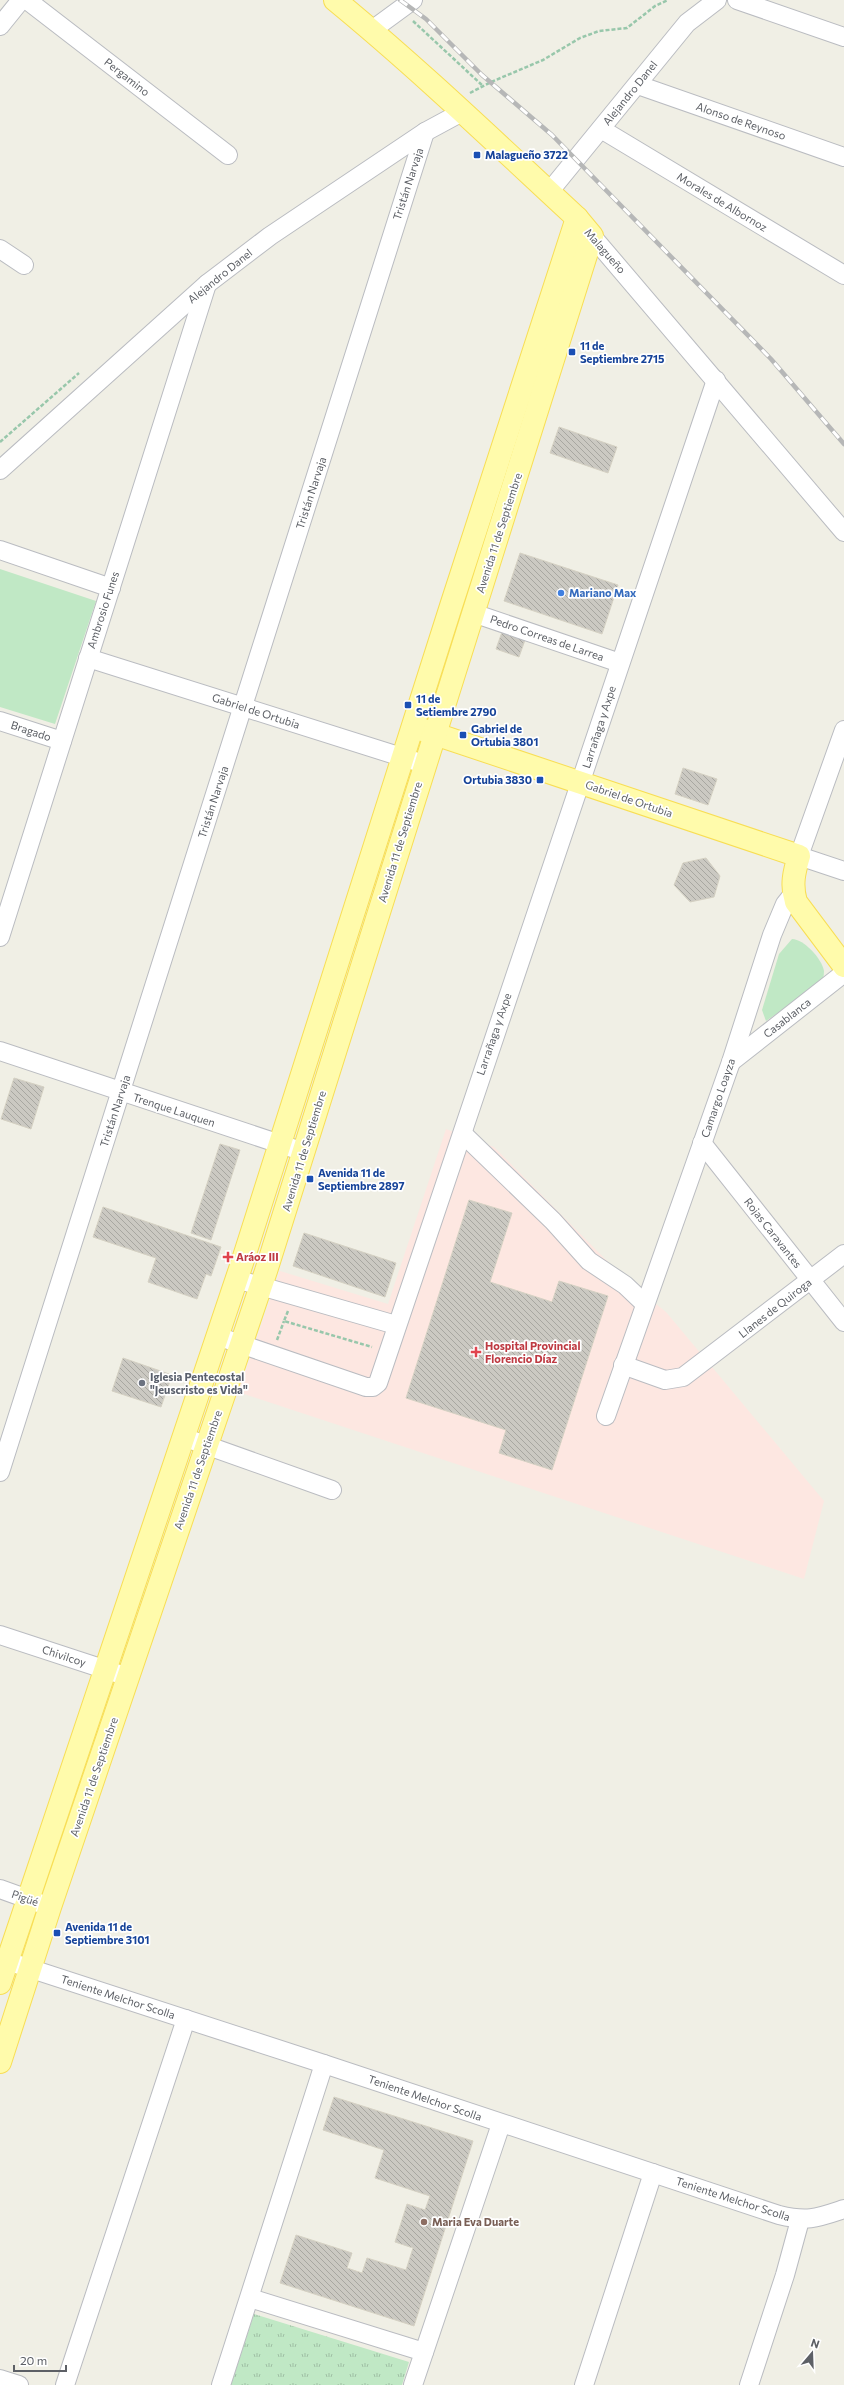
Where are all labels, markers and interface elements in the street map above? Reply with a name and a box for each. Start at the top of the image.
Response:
street label: Pergamino [102,55,153,99]
street label: Alejandro Danel [600,58,660,127]
street label: Alonso de Reynoso [695,99,788,142]
street label: Tristán Narvaja [390,146,425,222]
place label: Malagueño 3722 [485,148,568,161]
marker: Malagueño 3722 [472,150,482,160]
street label: Morales de Albornoz [675,169,770,234]
street label: Malagueño [582,225,629,276]
street label: Alejandro Danel [185,246,254,306]
place label: 11 de Septiembre 2715 [580,339,664,365]
marker: 11 de Septiembre 2715 [567,347,577,357]
street label: Tristán Narvaja [293,455,328,531]
street label: Avenida 11 de Septiembre [473,471,524,595]
street label: Ambrosio Funes [84,570,121,650]
place label: Mariano Max [569,586,637,599]
marker: Mariano Max [556,588,566,598]
street label: Pedro Correas de Larrea [489,612,606,663]
street label: Larrañaga y Axpe [579,684,618,770]
street label: Gabriel de Ortubia [211,690,302,731]
place label: 11 de Setiembre 2790 [416,692,497,718]
marker: 11 de Setiembre 2790 [403,700,413,710]
street label: Bragado [9,718,53,743]
place label: Gabriel de Ortubia 3801 [471,722,538,748]
marker: Gabriel de Ortubia 3801 [458,730,468,740]
street label: Tristán Narvaja [195,764,230,840]
place label: Ortubia 3830 [463,773,532,786]
marker: Ortubia 3830 [535,775,545,785]
street label: Gabriel de Ortubia [584,777,675,820]
street label: Avenida 11 de Septiembre [375,780,424,904]
street label: Larrañaga y Axpe [473,991,514,1077]
street label: Casablanca [760,995,813,1040]
street label: Camargo Loayza [698,1056,737,1139]
street label: Tristán Narvaja [97,1073,132,1149]
street label: Avenida 11 de Septiembre [279,1089,328,1213]
street label: Trenque Lauquen [131,1090,217,1129]
place label: Avenida 11 de Septiembre 2897 [318,1166,404,1192]
marker: Avenida 11 de Septiembre 2897 [305,1174,315,1184]
street label: Rojas Caravantes [742,1195,805,1270]
place label: Aráoz III [236,1250,279,1263]
marker: Aráoz III [223,1252,233,1262]
street label: Llanes de Quiroga [736,1275,814,1340]
place label: Hospital Provincial Florencio Díaz [485,1339,580,1365]
marker: Hospital Provincial Florencio Díaz [470,1346,482,1358]
place label: Iglesia Pentecostal "Jeuscristo es Vida" [150,1370,248,1397]
marker: Iglesia Pentecostal "Jeuscristo es Vida" [137,1378,147,1388]
street label: Avenida 11 de Septiembre [171,1408,224,1531]
street label: Chivilcoy [41,1642,88,1669]
street label: Avenida 11 de Septiembre [67,1715,120,1838]
street label: Pigüé [10,1887,41,1908]
place label: Avenida 11 de Septiembre 3101 [65,1920,149,1946]
marker: Avenida 11 de Septiembre 3101 [52,1928,62,1938]
street label: Teniente Melchor Scolla [59,1972,177,2021]
street label: Teniente Melchor Scolla [367,2072,484,2123]
street label: Teniente Melchor Scolla [674,2174,792,2223]
place label: Maria Eva Duarte [432,2215,519,2228]
marker: Maria Eva Duarte [419,2217,429,2227]
north arrow [792,2333,832,2373]
text: N [809,2336,821,2351]
scale bar [14,2347,66,2373]
text: 20 m [20,2353,47,2367]

